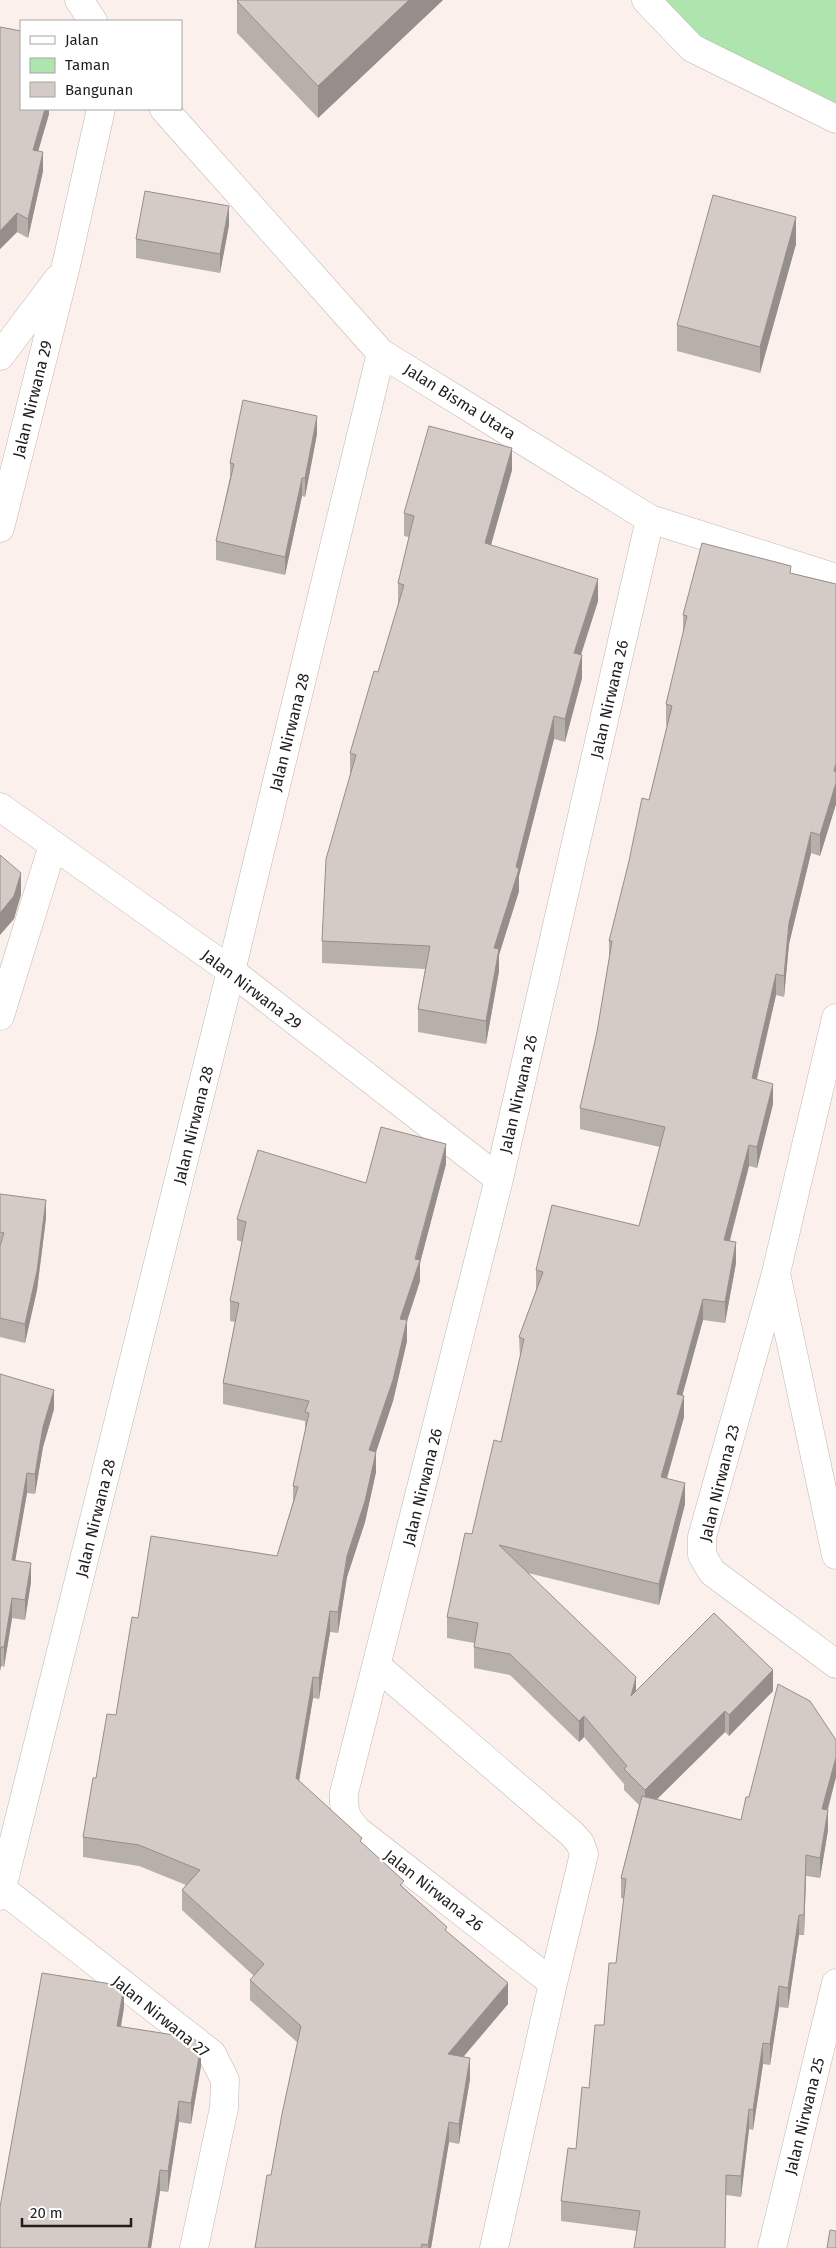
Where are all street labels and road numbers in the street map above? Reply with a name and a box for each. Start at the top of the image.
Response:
street label: Jalan Nirwana 29 [9,338,56,460]
street label: Jalan Bisma Utara [400,359,519,443]
street label: Jalan Nirwana 26 [587,638,632,760]
street label: Jalan Nirwana 28 [266,671,313,793]
street label: Jalan Nirwana 29 [198,946,306,1033]
street label: Jalan Nirwana 26 [496,1033,541,1155]
street label: Jalan Nirwana 28 [170,1064,217,1186]
street label: Jalan Nirwana 23 [696,1423,743,1544]
street label: Jalan Nirwana 26 [399,1426,446,1548]
street label: Jalan Nirwana 28 [72,1457,119,1579]
street label: Jalan Nirwana 26 [380,1846,487,1935]
street label: Jalan Nirwana 27 [108,1972,213,2061]
street label: Jalan Nirwana 25 [781,2055,828,2177]

